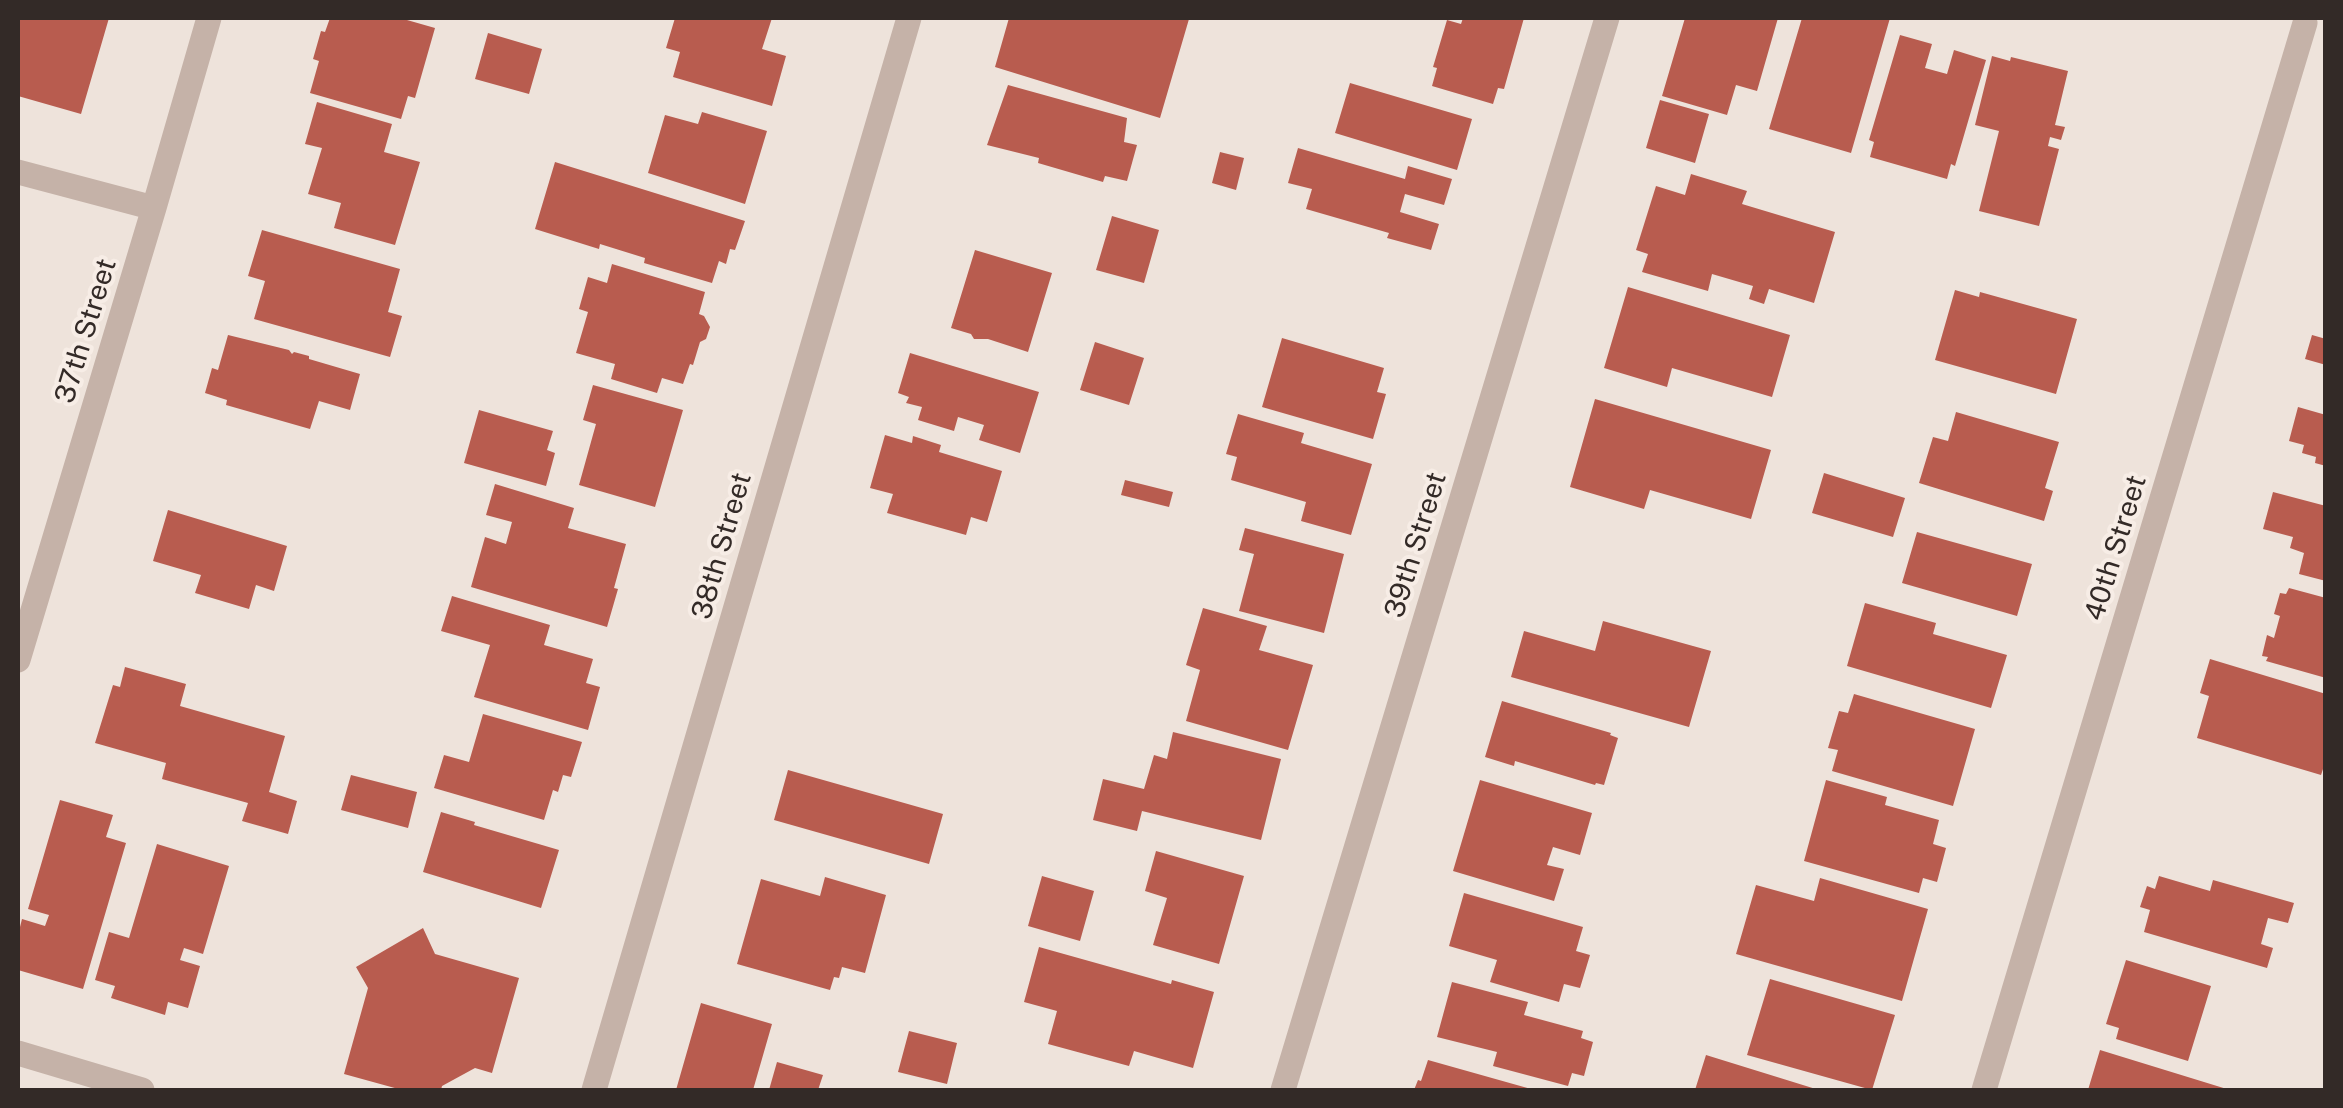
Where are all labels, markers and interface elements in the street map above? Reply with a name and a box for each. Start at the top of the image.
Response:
street label: 37th Street [48,255,124,407]
street label: 39th Street [1378,468,1454,622]
street label: 38th Street [685,469,759,623]
street label: 40th Street [2078,471,2154,625]

